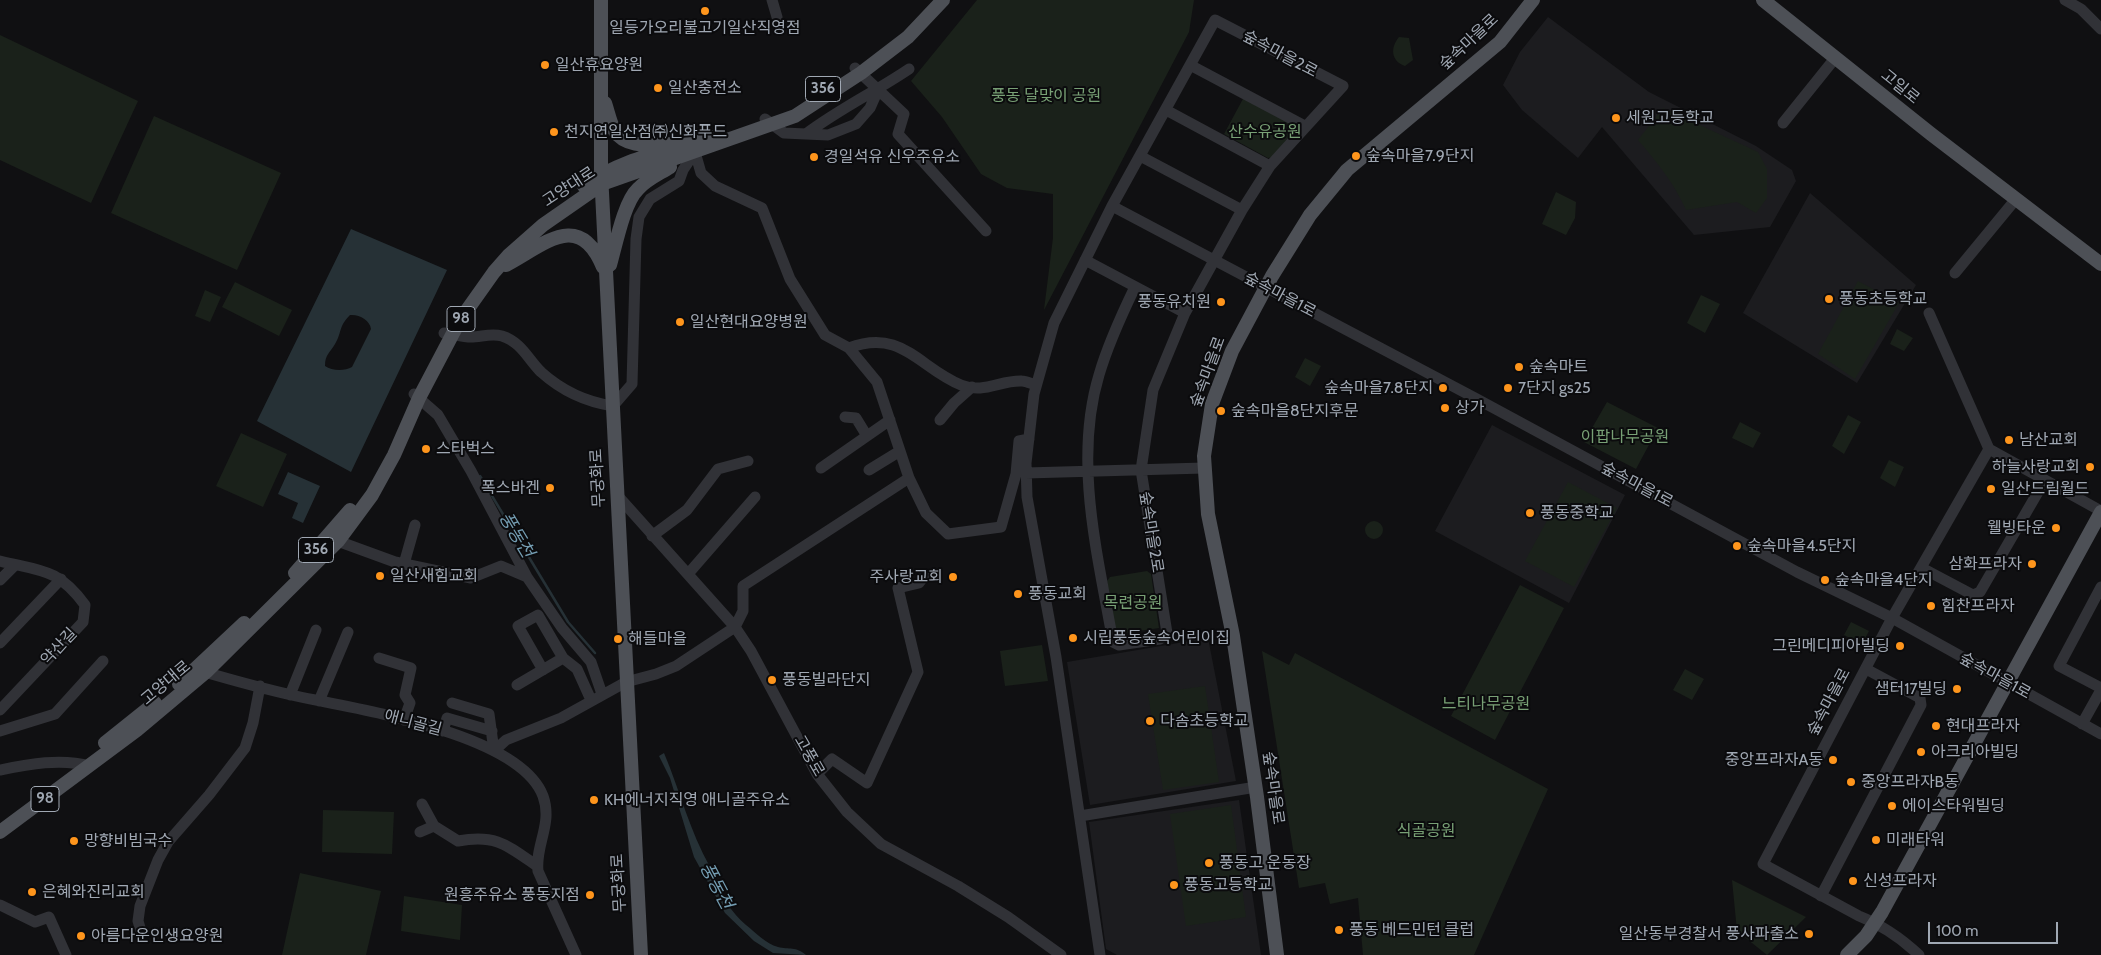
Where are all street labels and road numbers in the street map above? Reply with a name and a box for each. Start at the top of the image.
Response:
street label: 숲속마을로 [1436,10,1502,74]
street label: 숲속마을2로 [1239,26,1321,82]
street label: 고일로 [1877,66,1923,108]
road number: 356 [806,76,840,102]
street label: 고양대로 [539,163,599,211]
street label: 숲속마을1로 [1241,268,1319,322]
road number: 98 [447,306,475,332]
street label: 숲속마을로 [1186,334,1230,410]
street label: 무궁화로 [587,448,609,508]
street label: 숲속마을1로 [1598,458,1676,512]
street label: 숲속마을2로 [1135,490,1167,574]
road number: 356 [298,538,334,562]
street label: 약산길 [37,624,81,670]
street label: 숲속마을1로 [1956,648,2034,704]
street label: 고양대로 [137,657,195,709]
street label: 숲속마을로 [1803,665,1855,739]
street label: 애니골길 [382,706,444,740]
street label: 고풍로 [790,732,828,780]
street label: 숲속마을로 [1258,750,1288,826]
road number: 98 [31,786,59,812]
street label: 무궁화로 [608,853,630,913]

